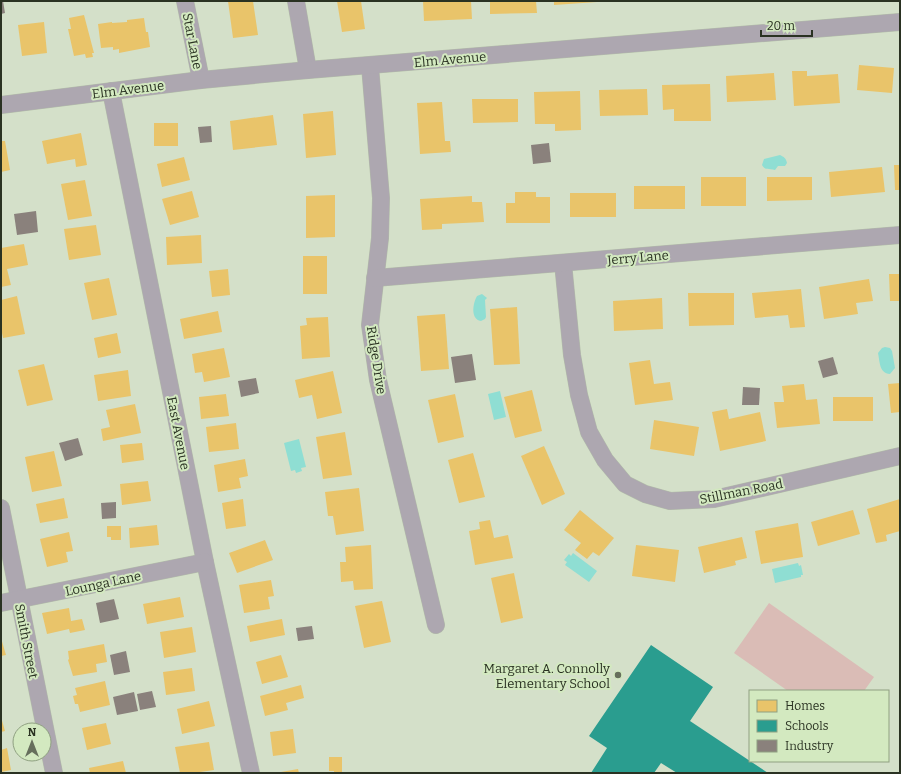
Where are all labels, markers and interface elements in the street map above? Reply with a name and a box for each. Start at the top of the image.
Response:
street label: Star Lane [180,12,205,71]
scale bar [761,12,812,38]
text: 20 m [767,19,796,33]
street label: Elm Avenue [413,49,487,70]
street label: Elm Avenue [91,78,165,101]
street label: Jerry Lane [606,247,669,268]
street label: Ridge Drive [364,325,389,395]
street label: East Avenue [164,395,193,471]
street label: Stillman Road [698,476,784,507]
street label: Lounga Lane [64,568,142,599]
street label: Smith Street [12,603,41,680]
place label: Margaret A. Connolly Elementary School [484,661,610,691]
marker: Margaret A. Connolly Elementary School [613,670,623,680]
legend [749,690,889,762]
text: Homes [785,699,825,713]
text: Schools [785,719,829,733]
north arrow [12,722,52,762]
text: N [28,726,37,739]
text: Industry [785,739,834,753]

